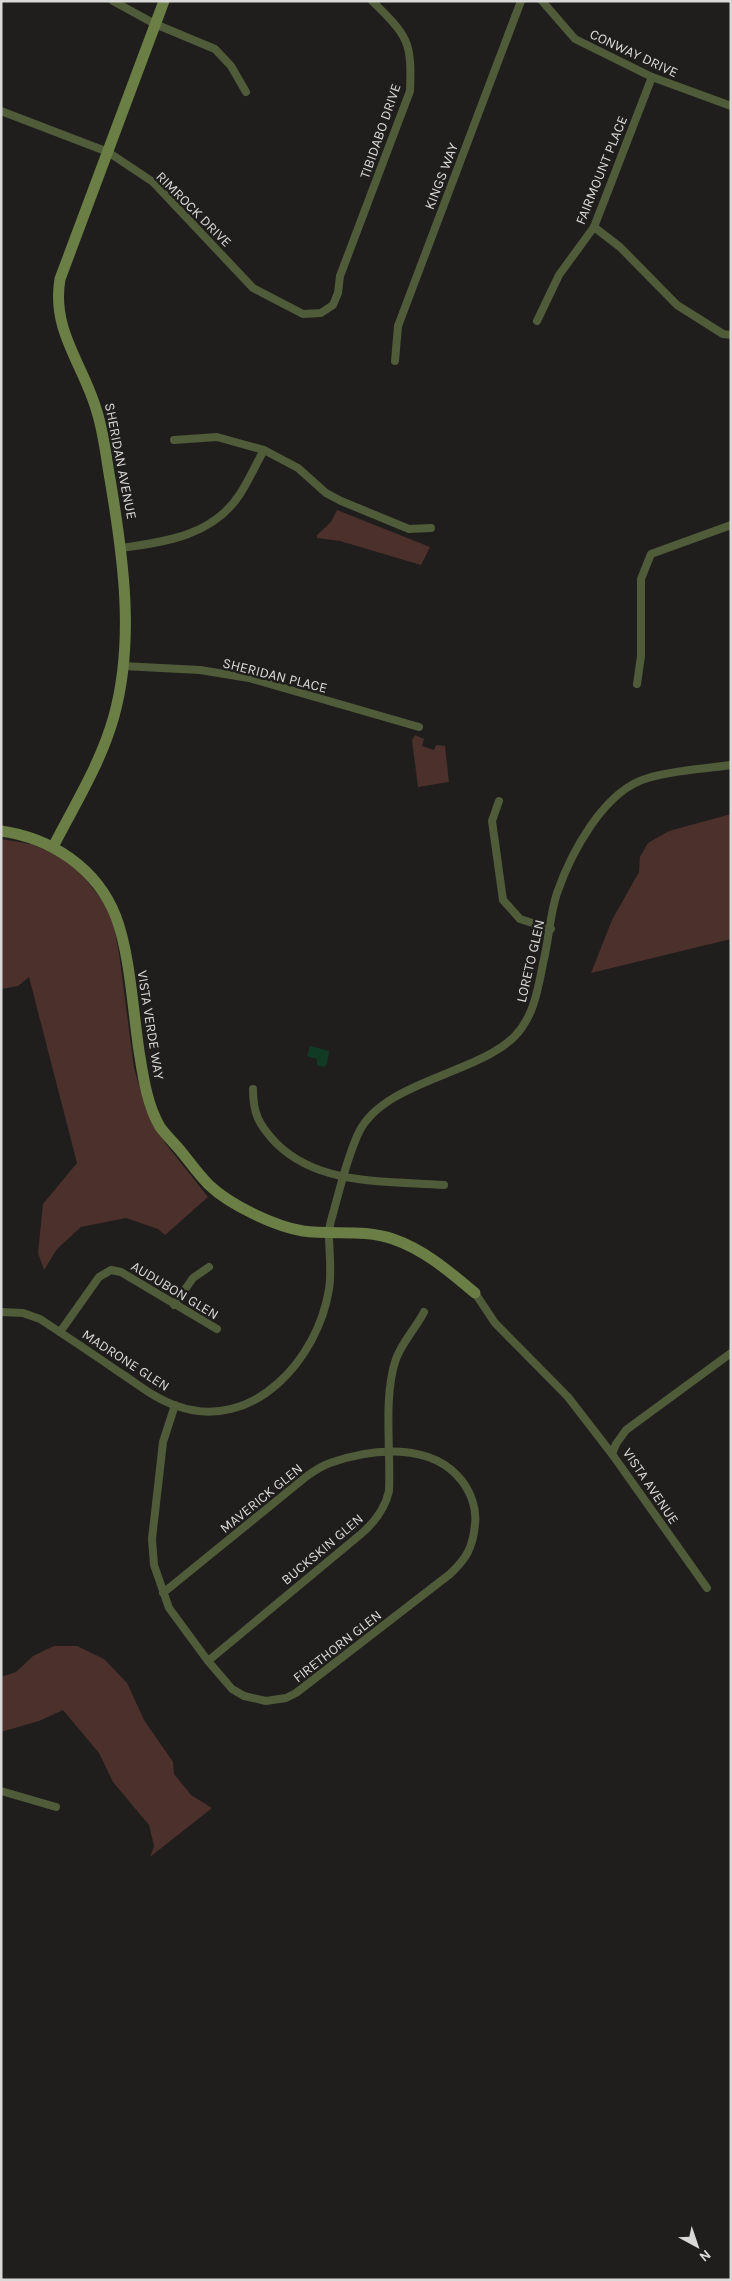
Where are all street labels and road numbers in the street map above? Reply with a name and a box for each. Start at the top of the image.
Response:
street label: CONWAY DRIVE [587,26,681,81]
street label: TIBIDABO DRIVE [356,81,405,181]
street label: FAIRMOUNT PLACE [572,113,631,227]
street label: KINGS WAY [421,140,462,212]
street label: RIMROCK DRIVE [152,168,235,251]
street label: SHERIDAN AVENUE [101,401,140,521]
street label: SHERIDAN PLACE [221,654,329,697]
street label: LORETO GLEN [513,918,548,1004]
street label: VISTA VERDE WAY [133,969,168,1081]
street label: AUDUBON GLEN [128,1258,222,1323]
street label: MADRONE GLEN [79,1326,173,1395]
street label: VISTA AVENUE [619,1445,682,1528]
street label: MAVERICK GLEN [217,1460,306,1537]
street label: BUCKSKIN GLEN [278,1510,367,1589]
street label: FIRETHORN GLEN [290,1607,385,1686]

